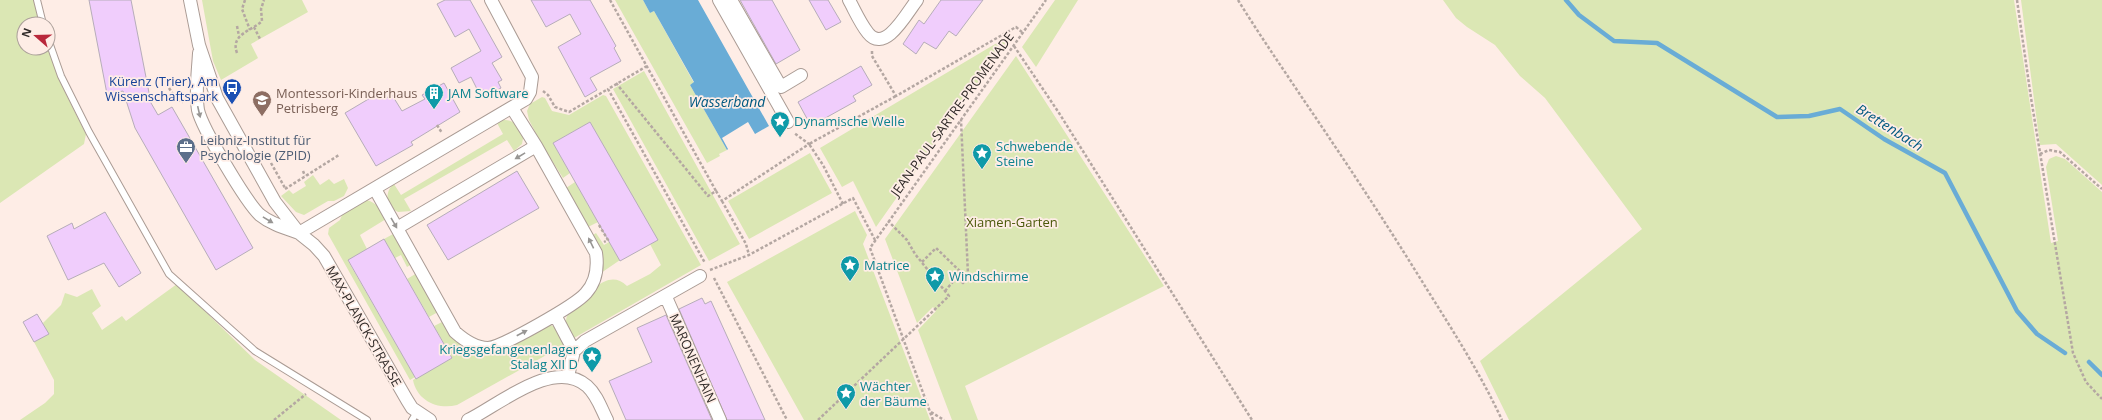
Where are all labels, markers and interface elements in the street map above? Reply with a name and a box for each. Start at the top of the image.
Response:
north arrow [16,16,56,56]
text: N [18,26,35,39]
street label: JEAN-PAUL-SARTRE-PROMENADE [885,28,1018,201]
place label: Kürenz (Trier), Am Wissenschaftspark [105,72,218,105]
bus stop icon: Kürenz (Trier), Am Wissenschaftspark [221,77,243,105]
building icon: JAM Software [423,82,445,110]
place label: Montessori-Kinderhaus Petrisberg [276,84,418,117]
place label: JAM Software [446,84,529,102]
school or university icon: Montessori-Kinderhaus Petrisberg [251,89,273,117]
water label: Wasserband [689,92,766,111]
water label: Brettenbach [1853,99,1927,155]
one-way arrow [196,106,202,118]
place icon: Dynamische Welle [769,110,791,138]
place label: Dynamische Welle [794,112,905,130]
place label: Leibniz-Institut für Psychologie (ZPID) [200,131,312,164]
office icon: Leibniz-Institut für Psychologie (ZPID) [175,136,197,164]
place label: Schwebende Steine [996,137,1073,170]
place icon: Schwebende Steine [971,142,993,170]
one-way arrow [514,152,525,159]
park label: Xiamen-Garten [966,213,1058,231]
one-way arrow [262,216,274,223]
one-way arrow [391,217,398,229]
one-way arrow [588,237,594,248]
place icon: Matrice [839,254,861,282]
place label: Matrice [864,256,910,274]
street label: MAX-PLANCK-STRASSE [322,262,406,390]
place icon: Windschirme [924,265,946,293]
place label: Windschirme [949,267,1029,285]
street label: MARONENHAIN [665,310,721,406]
one-way arrow [516,329,528,336]
place label: Kriegsgefangenenlager Stalag XII D [439,340,579,373]
place icon: Kriegsgefangenenlager Stalag XII D [581,345,603,373]
place label: Wächter der Bäume [860,377,927,410]
place icon: Wächter der Bäume [835,382,857,410]

